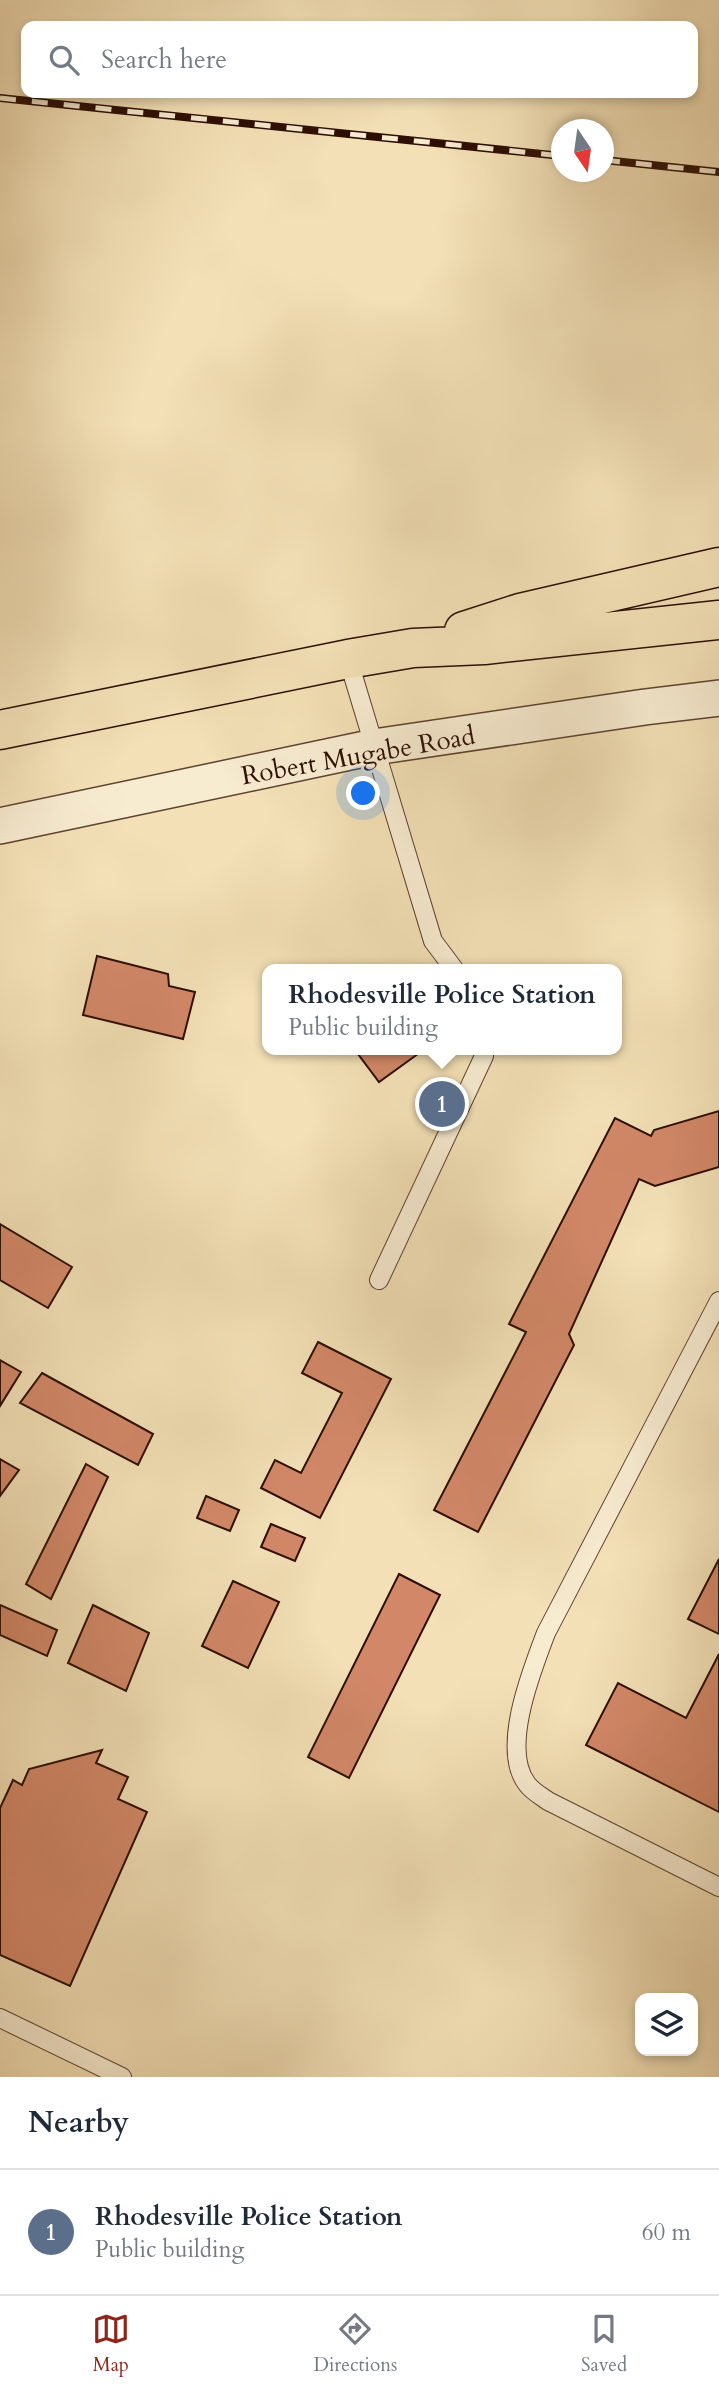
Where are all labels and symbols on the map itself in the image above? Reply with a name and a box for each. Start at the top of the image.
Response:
north arrow [551,119,614,182]
street label: Robert Mugabe Road [238,718,478,793]
your location [346,776,380,810]
pin: 1 [419,1078,465,1130]

